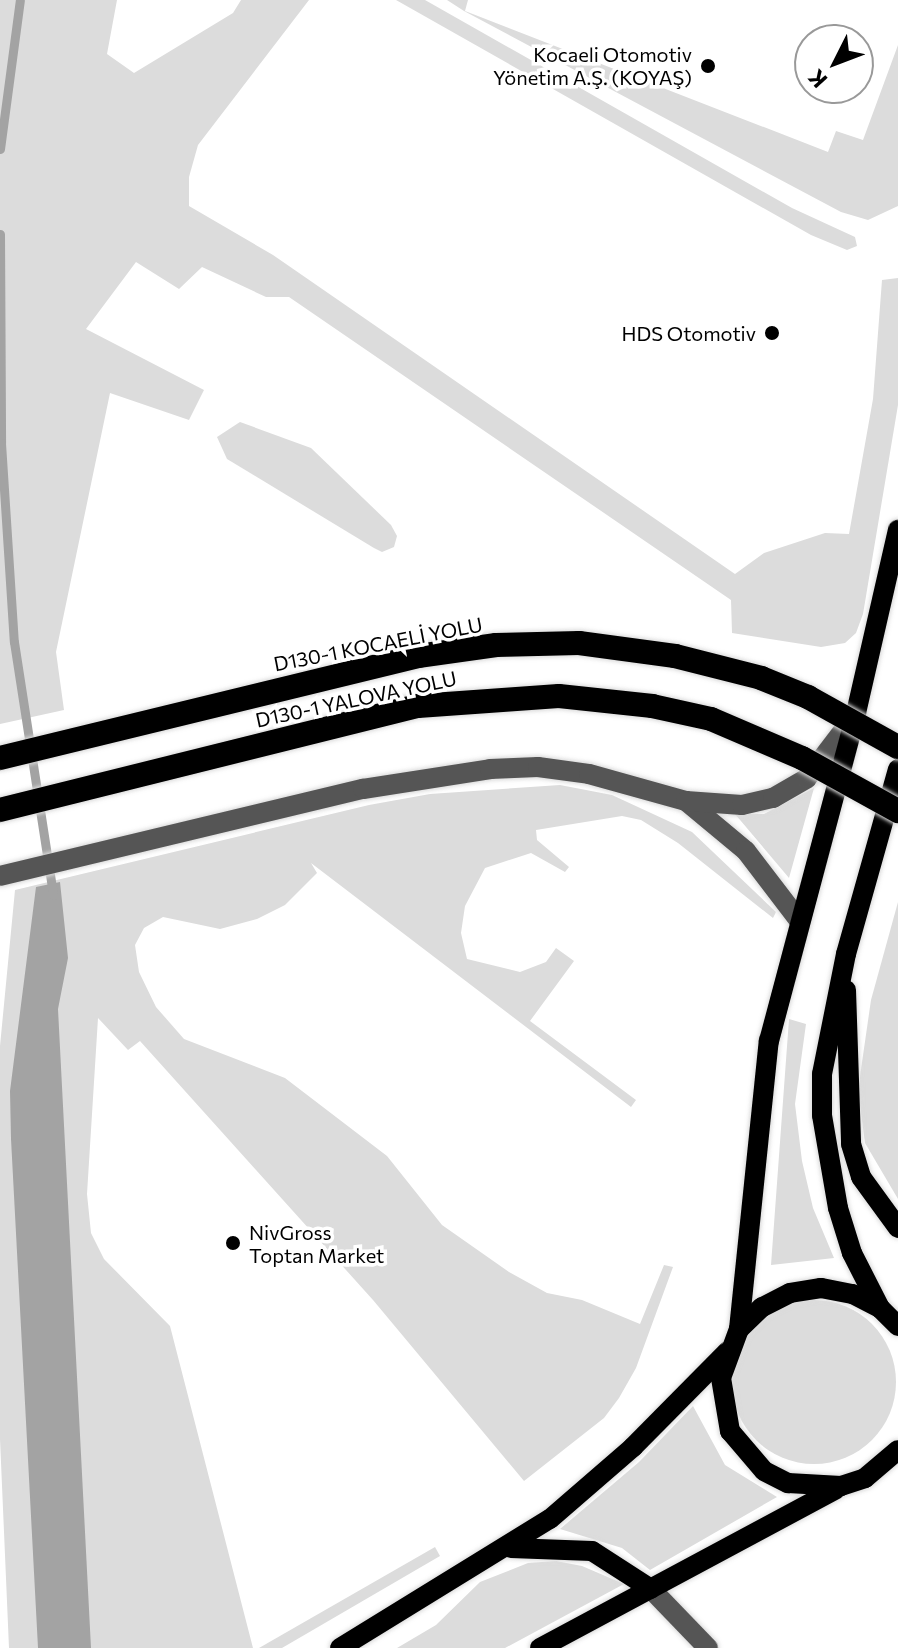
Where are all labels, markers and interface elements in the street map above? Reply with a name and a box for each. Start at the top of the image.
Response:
north arrow [794,24,874,104]
place label: Kocaeli Otomotiv Yönetim A.Ş. (KOYAŞ) [493,42,692,89]
marker: Kocaeli Otomotiv Yönetim A.Ş. (KOYAŞ) [699,57,717,75]
text: K [802,64,832,94]
place label: HDS Otomotiv [622,321,756,345]
marker: HDS Otomotiv [763,324,781,342]
street label: D130-1 KOCAELİ YOLU [271,612,485,676]
street label: D130-1 YALOVA YOLU [253,666,459,732]
place label: NivGross Toptan Market [249,1220,384,1267]
marker: NivGross Toptan Market [224,1234,242,1252]

